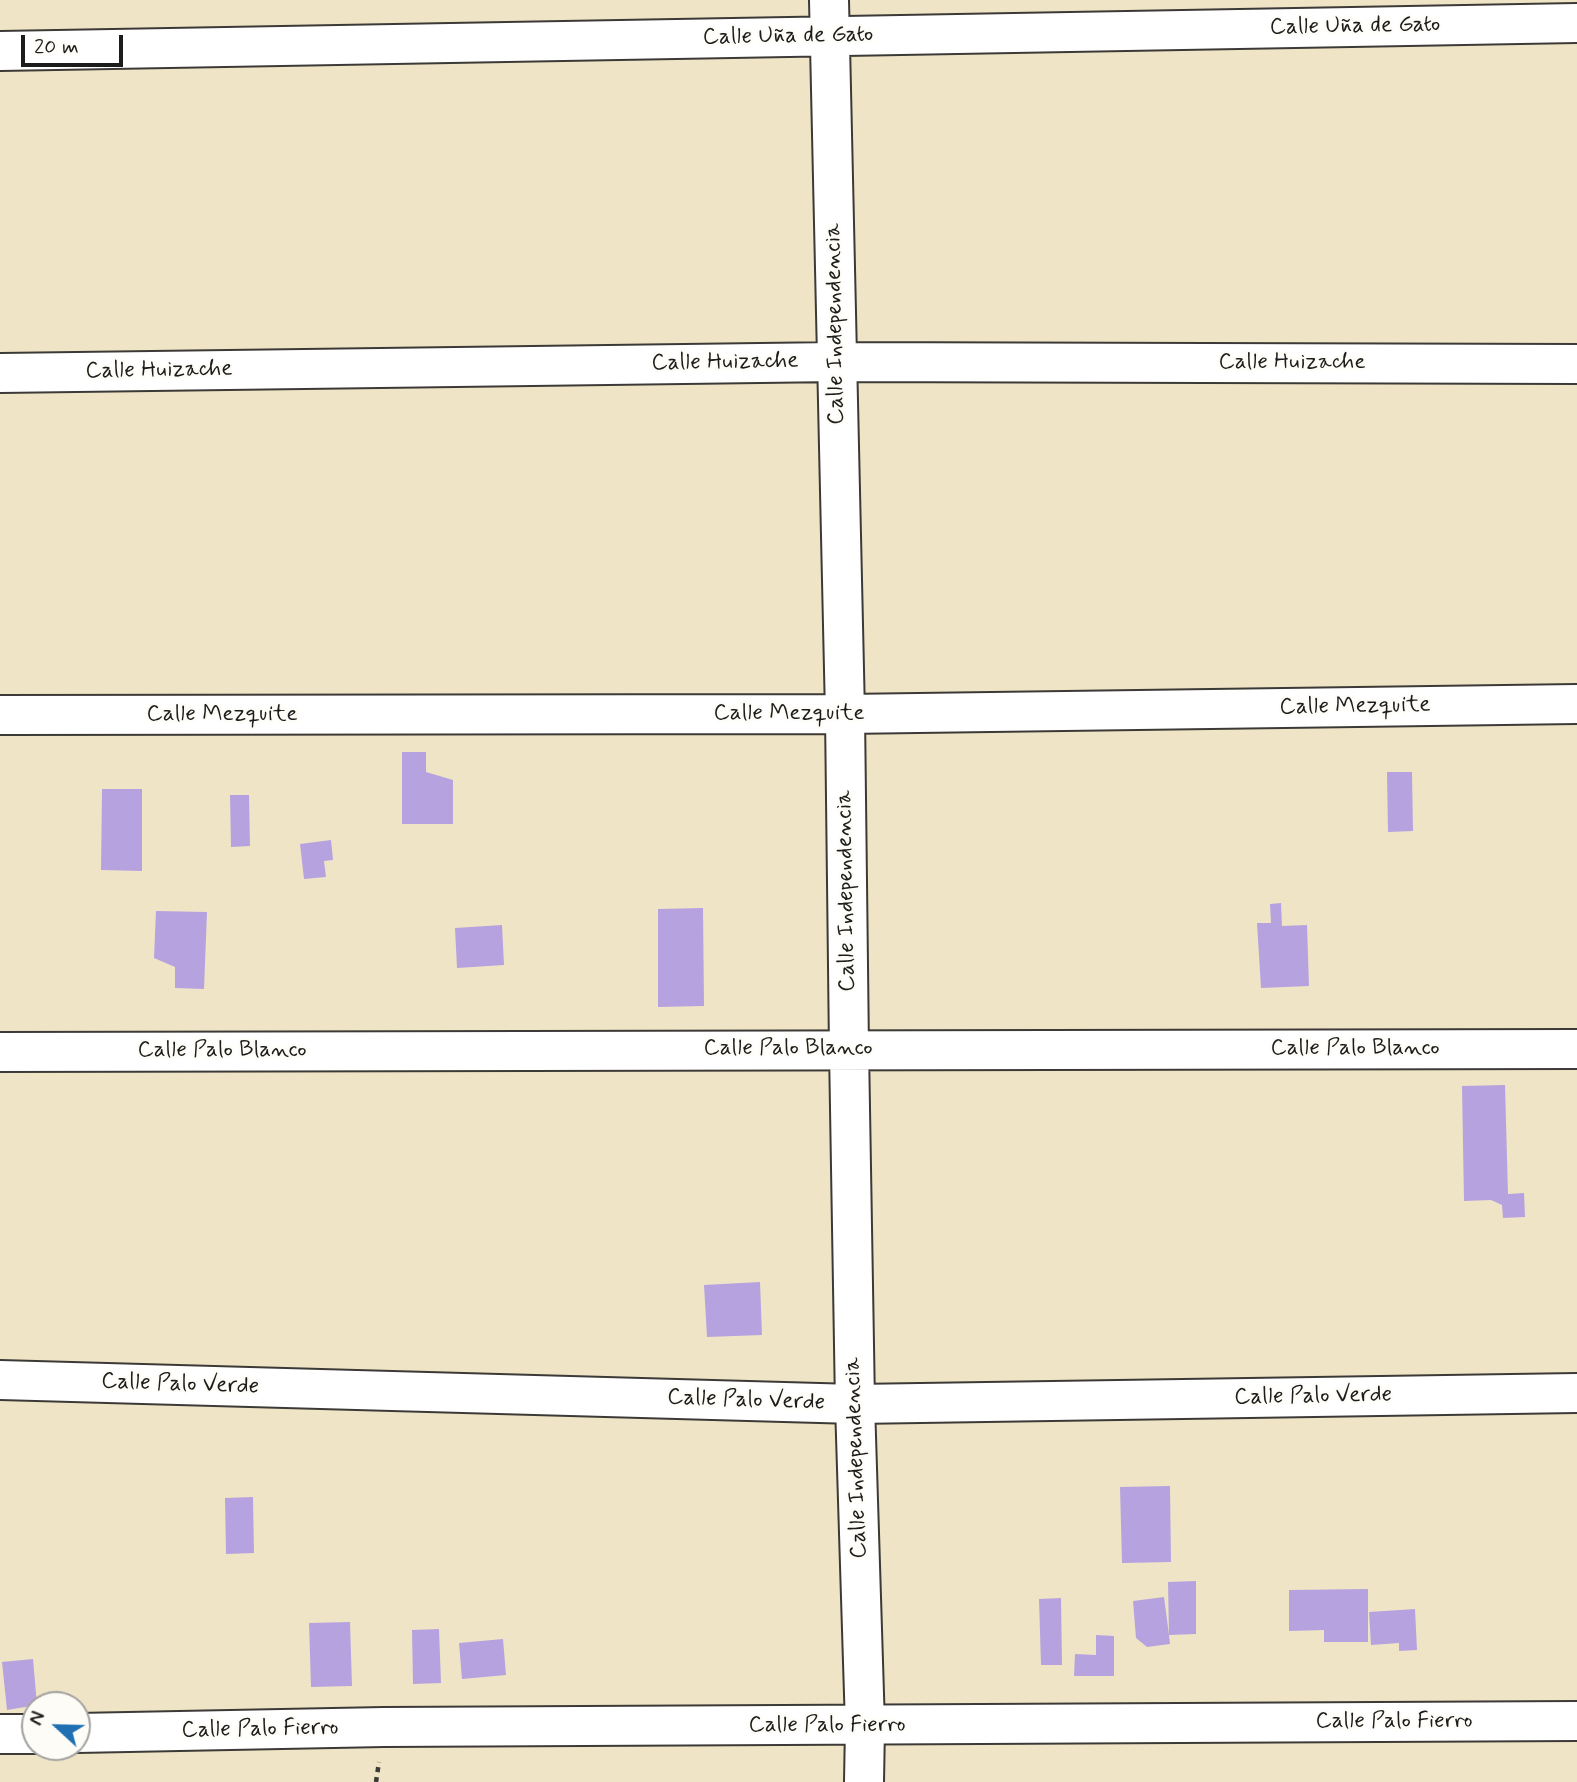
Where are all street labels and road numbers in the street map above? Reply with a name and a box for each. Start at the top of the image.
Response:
street label: Calle Uña de Gato [1269,12,1441,42]
street label: Calle Uña de Gato [702,22,874,52]
street label: Calle Independencia [820,223,852,425]
street label: Calle Huizache [651,348,799,378]
street label: Calle Huizache [1218,349,1366,377]
street label: Calle Huizache [85,356,233,386]
street label: Calle Mezquite [1279,692,1431,722]
street label: Calle Mezquite [714,700,864,728]
street label: Calle Mezquite [147,701,297,729]
street label: Calle Independencia [831,790,863,992]
street label: Calle Palo Blanco [703,1035,873,1063]
street label: Calle Palo Blanco [1270,1035,1440,1063]
street label: Calle Palo Blanco [137,1037,307,1065]
street label: Calle Independencia [840,1357,874,1559]
street label: Calle Palo Verde [101,1368,259,1402]
street label: Calle Palo Verde [1234,1382,1392,1412]
street label: Calle Palo Verde [667,1384,825,1418]
street label: Calle Palo Fierro [1315,1708,1473,1736]
street label: Calle Palo Fierro [748,1712,906,1740]
street label: Calle Palo Fierro [181,1715,339,1745]

